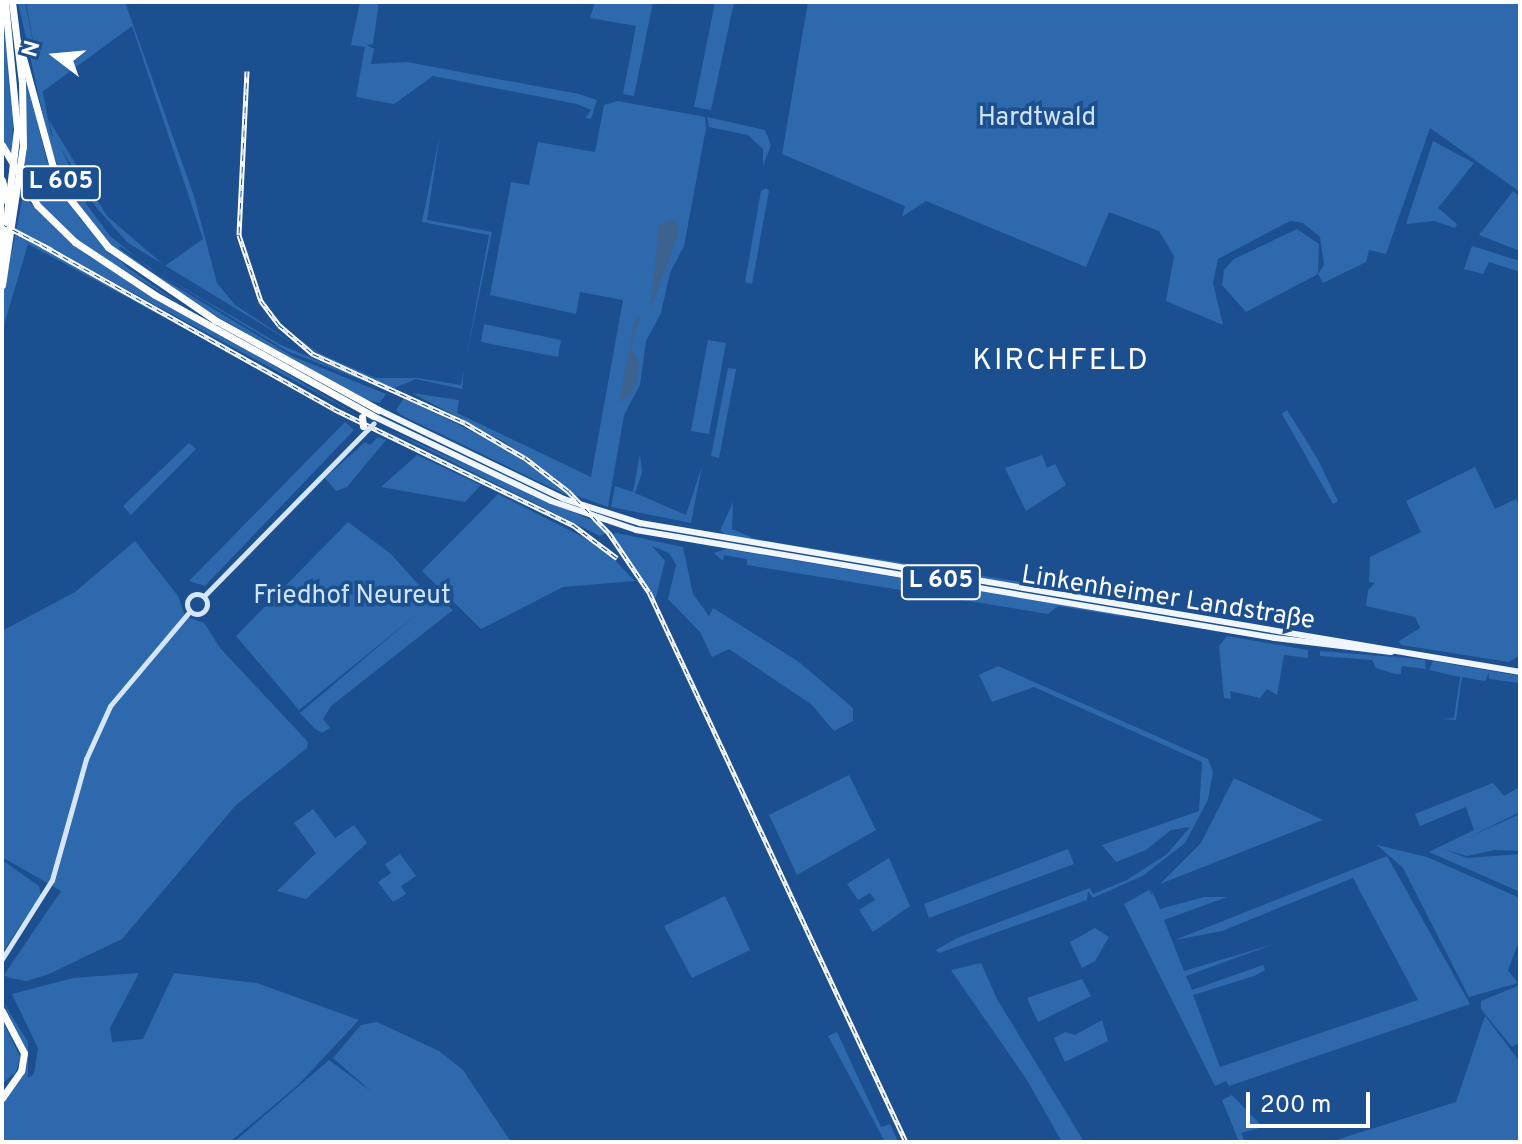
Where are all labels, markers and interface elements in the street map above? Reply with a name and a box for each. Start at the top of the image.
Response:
north arrow [16,16,96,96]
text: N [17,38,48,61]
park label: Hardtwald [978,103,1096,135]
road number: L 605 [19,163,103,203]
district label: KIRCHFELD [972,344,1150,380]
street label: Linkenheimer Landstraße [1019,560,1317,638]
road number: L 605 [899,562,983,602]
park label: Friedhof Neureut [253,581,451,613]
scale bar [1250,1076,1374,1126]
text: 200 m [1260,1091,1331,1121]

